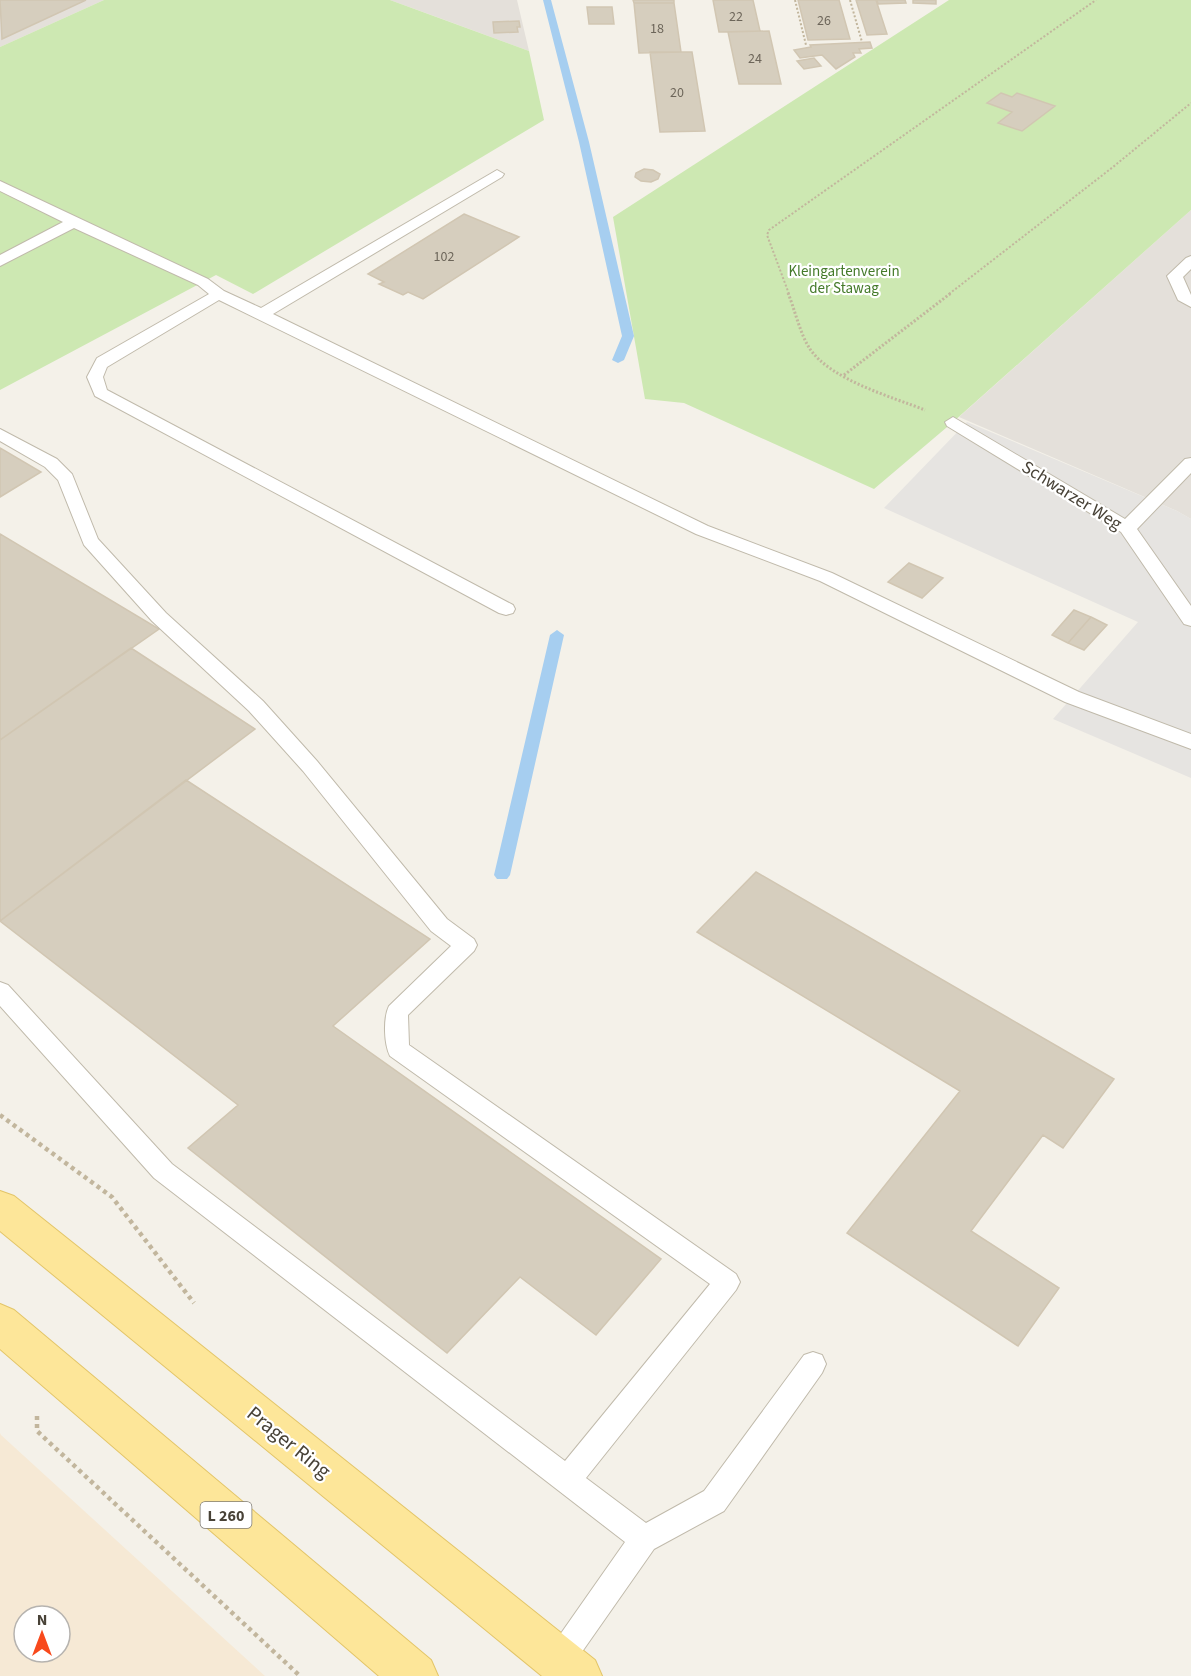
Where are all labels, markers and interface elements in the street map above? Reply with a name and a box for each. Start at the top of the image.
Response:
house number: 22 [729,7,743,27]
house number: 26 [817,11,831,31]
house number: 18 [650,19,664,39]
house number: 24 [748,49,762,69]
house number: 20 [670,83,684,103]
house number: 102 [434,247,454,267]
park label: Kleingartenverein der Stawag [788,261,900,299]
street label: Schwarzer Weg [1017,455,1127,536]
street label: Prager Ring [240,1399,338,1486]
road number: L 260 [200,1502,252,1528]
north arrow [12,1604,72,1664]
text: N [37,1609,47,1631]

